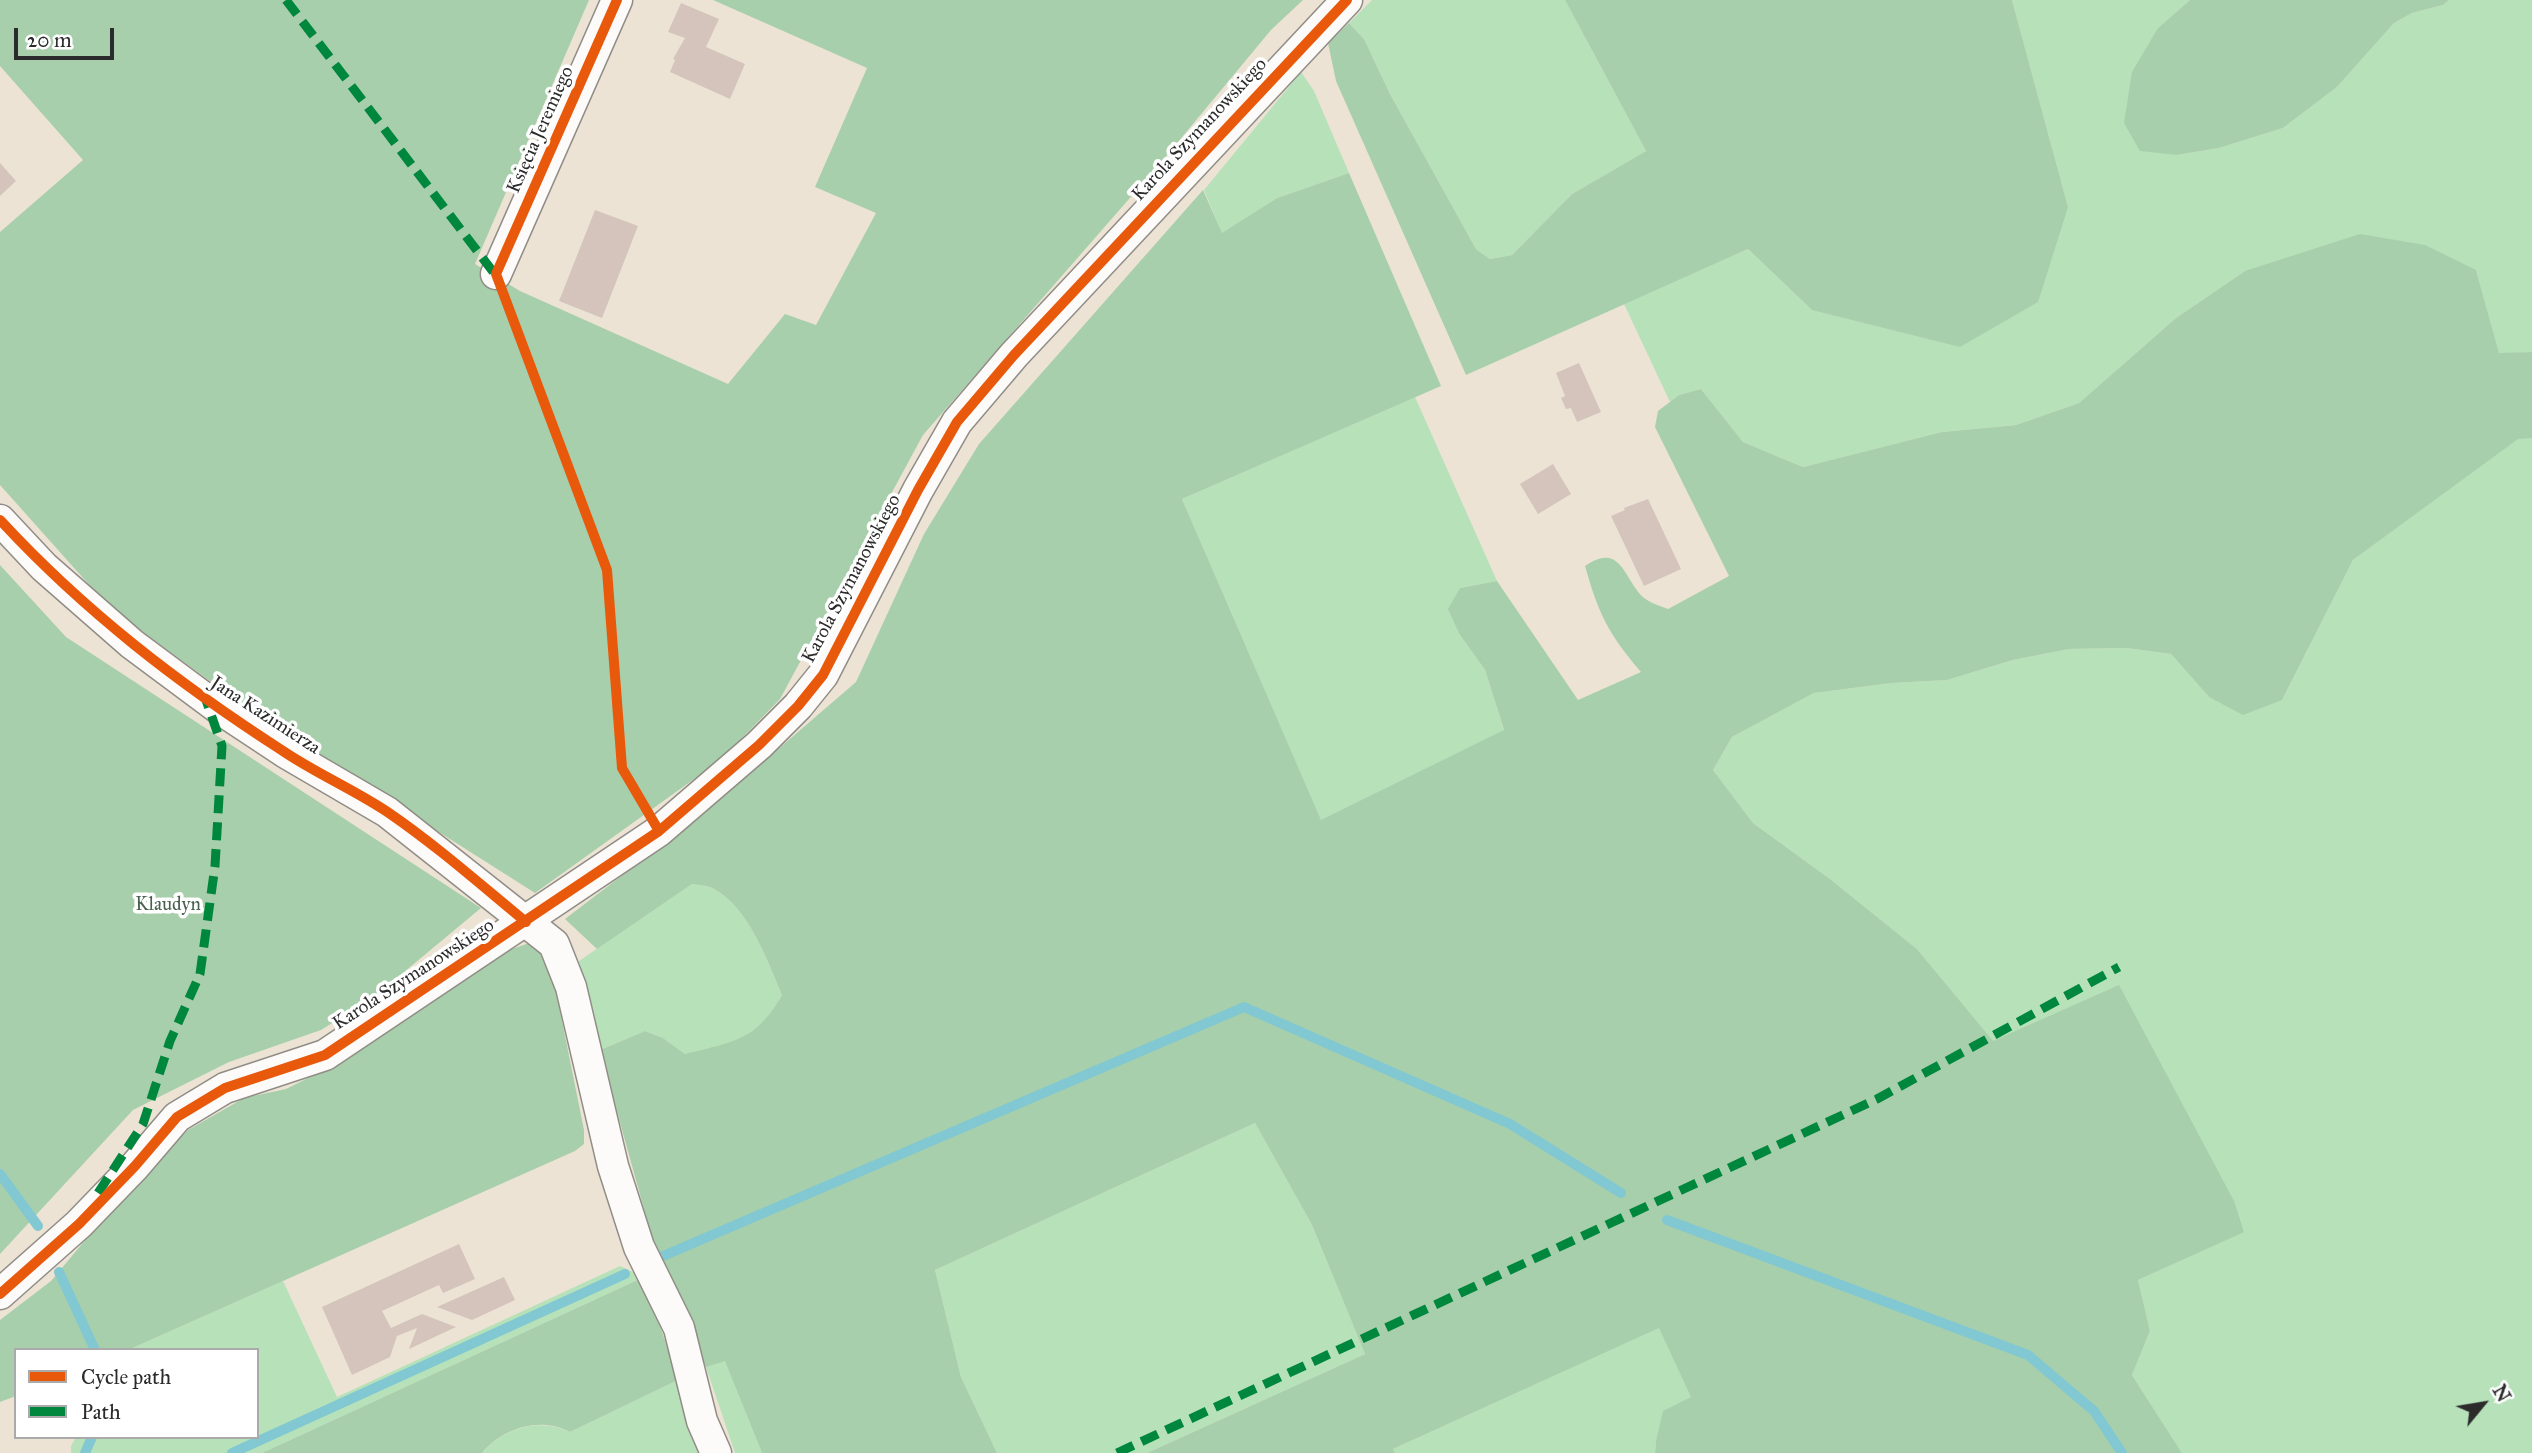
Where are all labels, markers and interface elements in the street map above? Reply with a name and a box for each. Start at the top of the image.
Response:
scale bar [18,14,117,58]
text: 20 m [27,27,72,53]
street label: Karola Szymanowskiego [1128,54,1272,206]
street label: Księcia Jeremiego [503,63,579,197]
street label: Karola Szymanowskiego [798,491,906,667]
street label: Jana Kazimierza [206,672,324,760]
park label: Klaudyn [135,894,201,916]
street label: Karola Szymanowskiego [329,914,499,1036]
legend [14,1348,259,1439]
text: Cycle path [81,1364,171,1390]
north arrow [2448,1369,2518,1439]
text: N [2488,1381,2516,1406]
text: Path [81,1399,121,1425]

